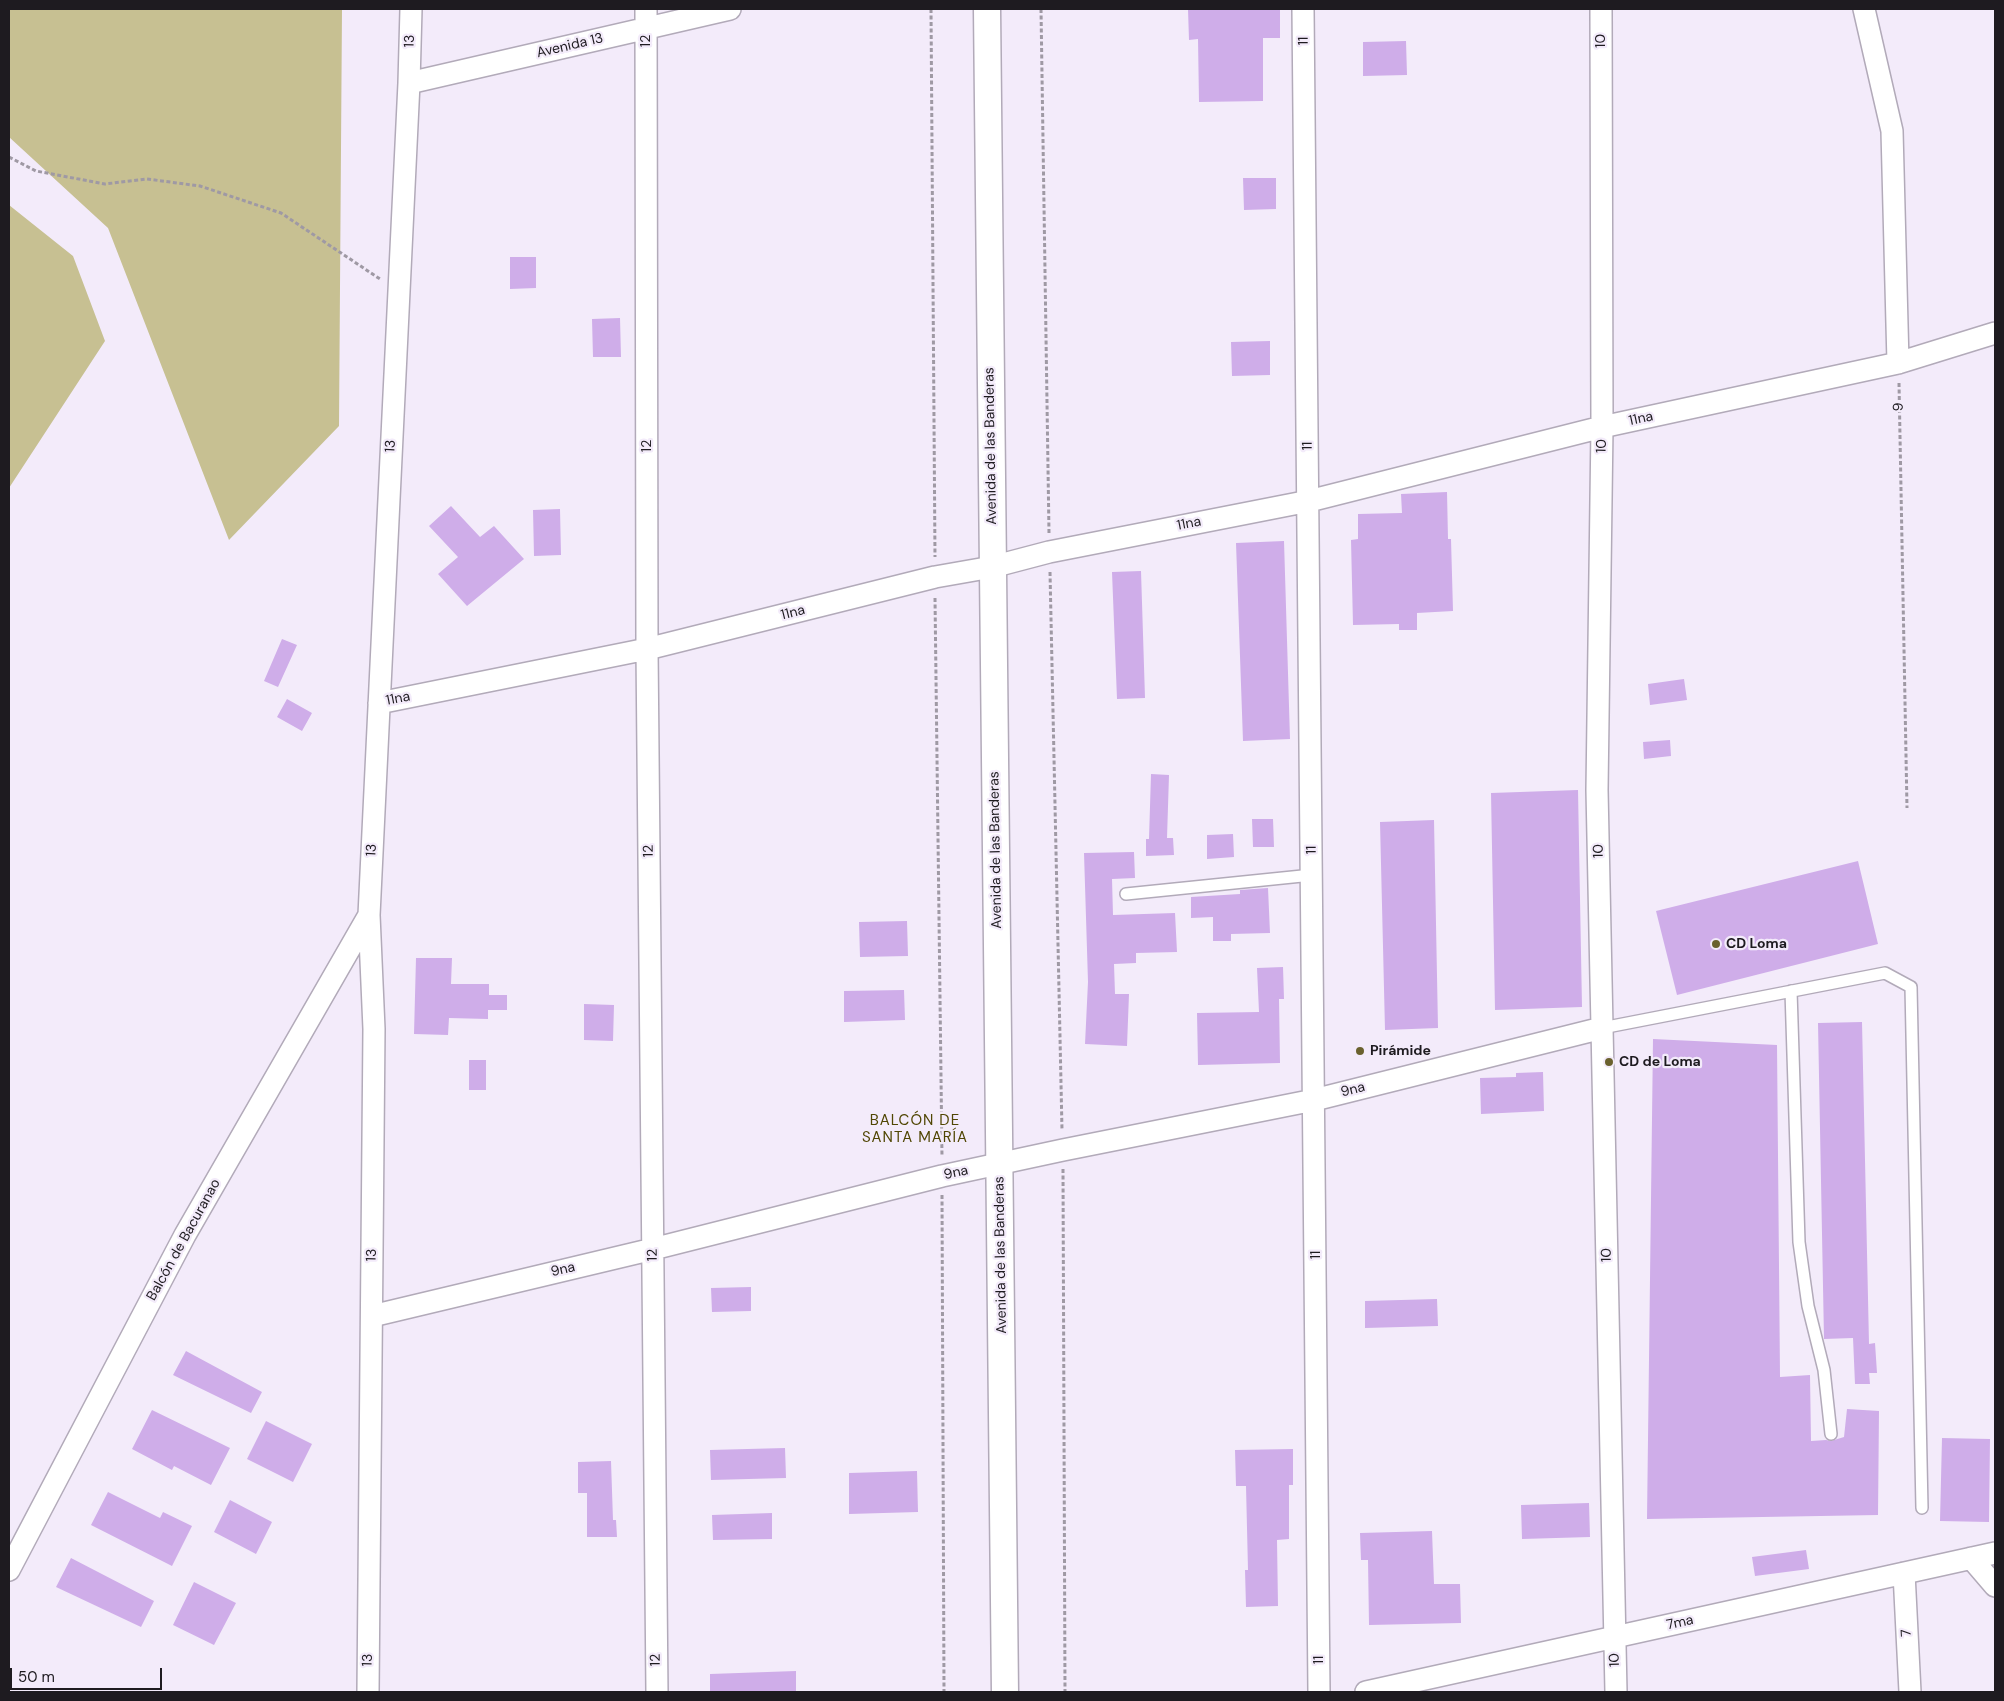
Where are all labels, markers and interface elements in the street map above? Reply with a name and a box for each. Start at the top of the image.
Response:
street label: Avenida 13 [535,30,605,62]
street label: 10 [1593,34,1609,48]
street label: 13 [401,35,419,47]
street label: 12 [638,35,654,47]
street label: 11 [1296,36,1312,46]
street label: Avenida de las Banderas [981,367,1001,525]
street label: 9 [1891,402,1907,412]
street label: 11na [1627,408,1655,430]
street label: 13 [382,439,400,453]
street label: 10 [1593,439,1611,453]
street label: 12 [639,440,655,452]
street label: 11 [1300,441,1316,451]
street label: 11na [1175,513,1203,535]
street label: 11na [779,602,807,624]
street label: 11na [384,688,412,710]
street label: Avenida de las Banderas [986,771,1006,929]
street label: 13 [363,843,381,857]
street label: 10 [1590,844,1608,858]
street label: 12 [640,845,658,857]
street label: 11 [1304,845,1320,855]
place label: CD Loma [1726,936,1787,952]
marker: CD Loma [1710,938,1722,950]
place label: Pirámide [1370,1043,1431,1059]
marker: Pirámide [1354,1045,1366,1057]
place label: CD de Loma [1619,1054,1701,1070]
marker: CD de Loma [1603,1056,1615,1068]
street label: 9na [1339,1079,1367,1101]
district label: BALCÓN DE SANTA MARÍA [861,1112,969,1147]
street label: 9na [942,1162,970,1184]
street label: Balcón de Bacuranao [144,1176,224,1304]
street label: Avenida de las Banderas [991,1176,1011,1334]
street label: 10 [1598,1248,1616,1262]
street label: 13 [363,1249,381,1261]
street label: 12 [644,1249,662,1261]
street label: 11 [1308,1251,1324,1259]
street label: 9na [549,1259,577,1281]
street label: 7ma [1665,1612,1695,1634]
street label: 7 [1898,1629,1916,1637]
street label: 10 [1606,1653,1624,1667]
street label: 13 [359,1654,377,1666]
street label: 12 [647,1654,665,1666]
street label: 11 [1311,1656,1327,1664]
scale bar [12,1658,165,1690]
text: 50 m [18,1667,55,1687]

